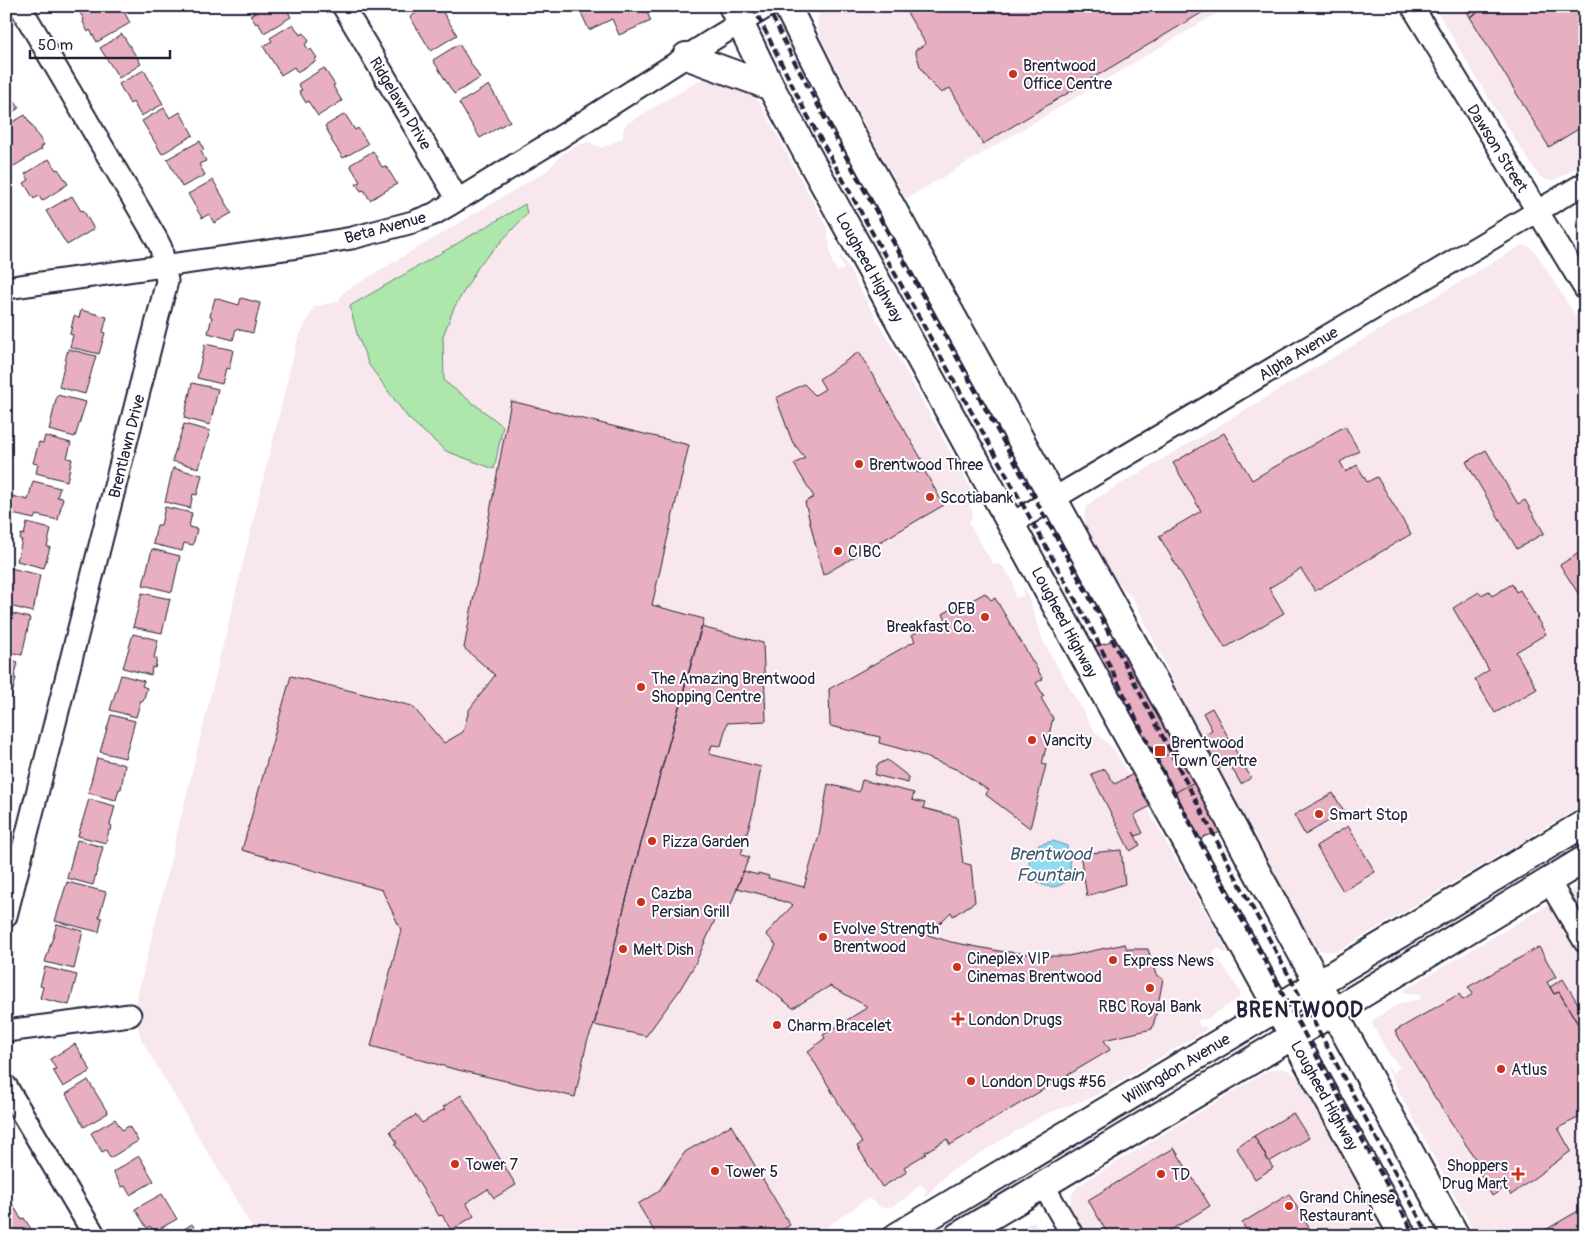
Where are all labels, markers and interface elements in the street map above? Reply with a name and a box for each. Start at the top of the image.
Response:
scale bar [30,28,170,60]
text: 50 m [38,36,73,55]
street label: Ridgelawn Drive [365,54,436,154]
place label: Brentwood Office Centre [1023,56,1112,94]
marker: Brentwood Office Centre [1007,68,1019,80]
street label: Dawson Street [1462,101,1532,197]
street label: Beta Avenue [342,207,428,248]
street label: Lougheed Highway [831,209,908,326]
street label: Alpha Avenue [1255,322,1342,385]
street label: Brentlawn Drive [104,392,150,500]
place label: Brentwood Three [869,455,983,475]
marker: Brentwood Three [853,458,865,470]
place label: Scotiabank [940,488,1014,508]
marker: Scotiabank [924,491,936,503]
place label: CIBC [848,542,881,562]
marker: CIBC [832,545,844,557]
street label: Lougheed Highway [1027,564,1102,681]
place label: OEB Breakfast Co. [886,599,975,637]
marker: OEB Breakfast Co. [979,611,991,623]
place label: The Amazing Brentwood Shopping Centre [651,669,815,707]
marker: The Amazing Brentwood Shopping Centre [635,681,647,693]
place label: Vancity [1042,731,1092,751]
place label: Brentwood Town Centre [1171,733,1257,771]
marker: Vancity [1026,734,1038,746]
marker: Brentwood Town Centre [1153,744,1167,758]
place label: Smart Stop [1329,805,1408,825]
marker: Smart Stop [1313,808,1325,820]
place label: Pizza Garden [662,832,749,852]
marker: Pizza Garden [646,835,658,847]
water label: Brentwood Fountain [1009,843,1093,887]
place label: Cazba Persian Grill [651,884,730,922]
marker: Cazba Persian Grill [635,896,647,908]
place label: Evolve Strength Brentwood [833,919,939,957]
marker: Evolve Strength Brentwood [817,931,829,943]
place label: Melt Dish [633,940,694,960]
marker: Melt Dish [617,943,629,955]
place label: Cineplex VIP Cinemas Brentwood [967,949,1102,987]
place label: Express News [1123,951,1214,971]
marker: Express News [1107,954,1119,966]
marker: Cineplex VIP Cinemas Brentwood [951,961,963,973]
marker: RBC Royal Bank [1144,982,1156,994]
place label: RBC Royal Bank [1099,997,1202,1017]
district label: BRENTWOOD [1236,997,1364,1024]
place label: London Drugs [968,1010,1062,1030]
marker: London Drugs [952,1013,964,1025]
place label: Charm Bracelet [787,1016,892,1036]
marker: Charm Bracelet [771,1019,783,1031]
street label: Willingdon Avenue [1119,1029,1234,1109]
street label: Lougheed Highway [1286,1037,1363,1154]
place label: Atlus [1511,1060,1547,1080]
marker: Atlus [1495,1063,1507,1075]
place label: London Drugs #56 [981,1072,1106,1092]
marker: London Drugs #56 [965,1075,977,1087]
place label: Tower 7 [465,1155,518,1175]
place label: Shoppers Drug Mart [1442,1156,1509,1194]
marker: Tower 7 [449,1158,461,1170]
place label: Tower 5 [725,1162,778,1182]
marker: Tower 5 [709,1165,721,1177]
place label: TD [1171,1165,1190,1185]
marker: TD [1155,1168,1167,1180]
marker: Shoppers Drug Mart [1512,1168,1524,1180]
place label: Grand Chinese Restaurant [1299,1188,1395,1226]
marker: Grand Chinese Restaurant [1283,1200,1295,1212]

